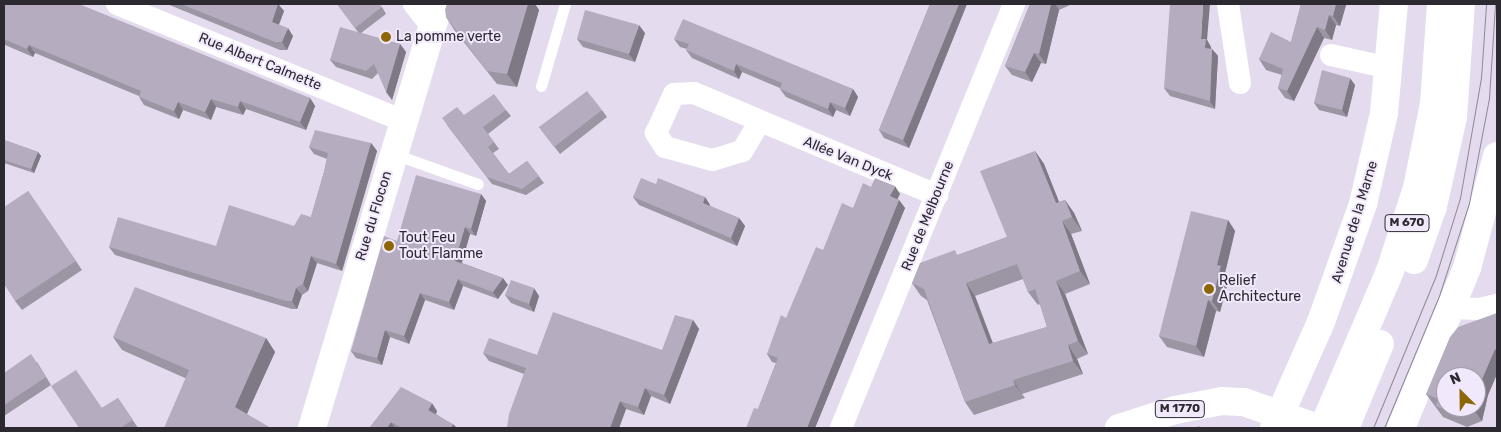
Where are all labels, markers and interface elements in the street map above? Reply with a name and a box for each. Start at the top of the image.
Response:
place label: La pomme verte [396,29,502,45]
street label: Rue Albert Calmette [196,30,324,94]
marker: La pomme verte [380,31,392,43]
street label: Allée Van Dyck [801,133,895,185]
street label: Rue de Melbourne [898,158,958,274]
street label: Avenue de la Marne [1328,159,1382,285]
street label: Rue du Flocon [352,169,396,263]
road number: M 670 [1384,214,1430,232]
place label: Tout Feu Tout Flamme [399,230,483,262]
marker: Tout Feu Tout Flamme [383,240,395,252]
place label: Relief Architecture [1219,273,1301,306]
marker: Relief Architecture [1203,283,1215,295]
north arrow [1436,367,1486,417]
text: N [1447,369,1463,388]
road number: M 1770 [1154,399,1206,418]

